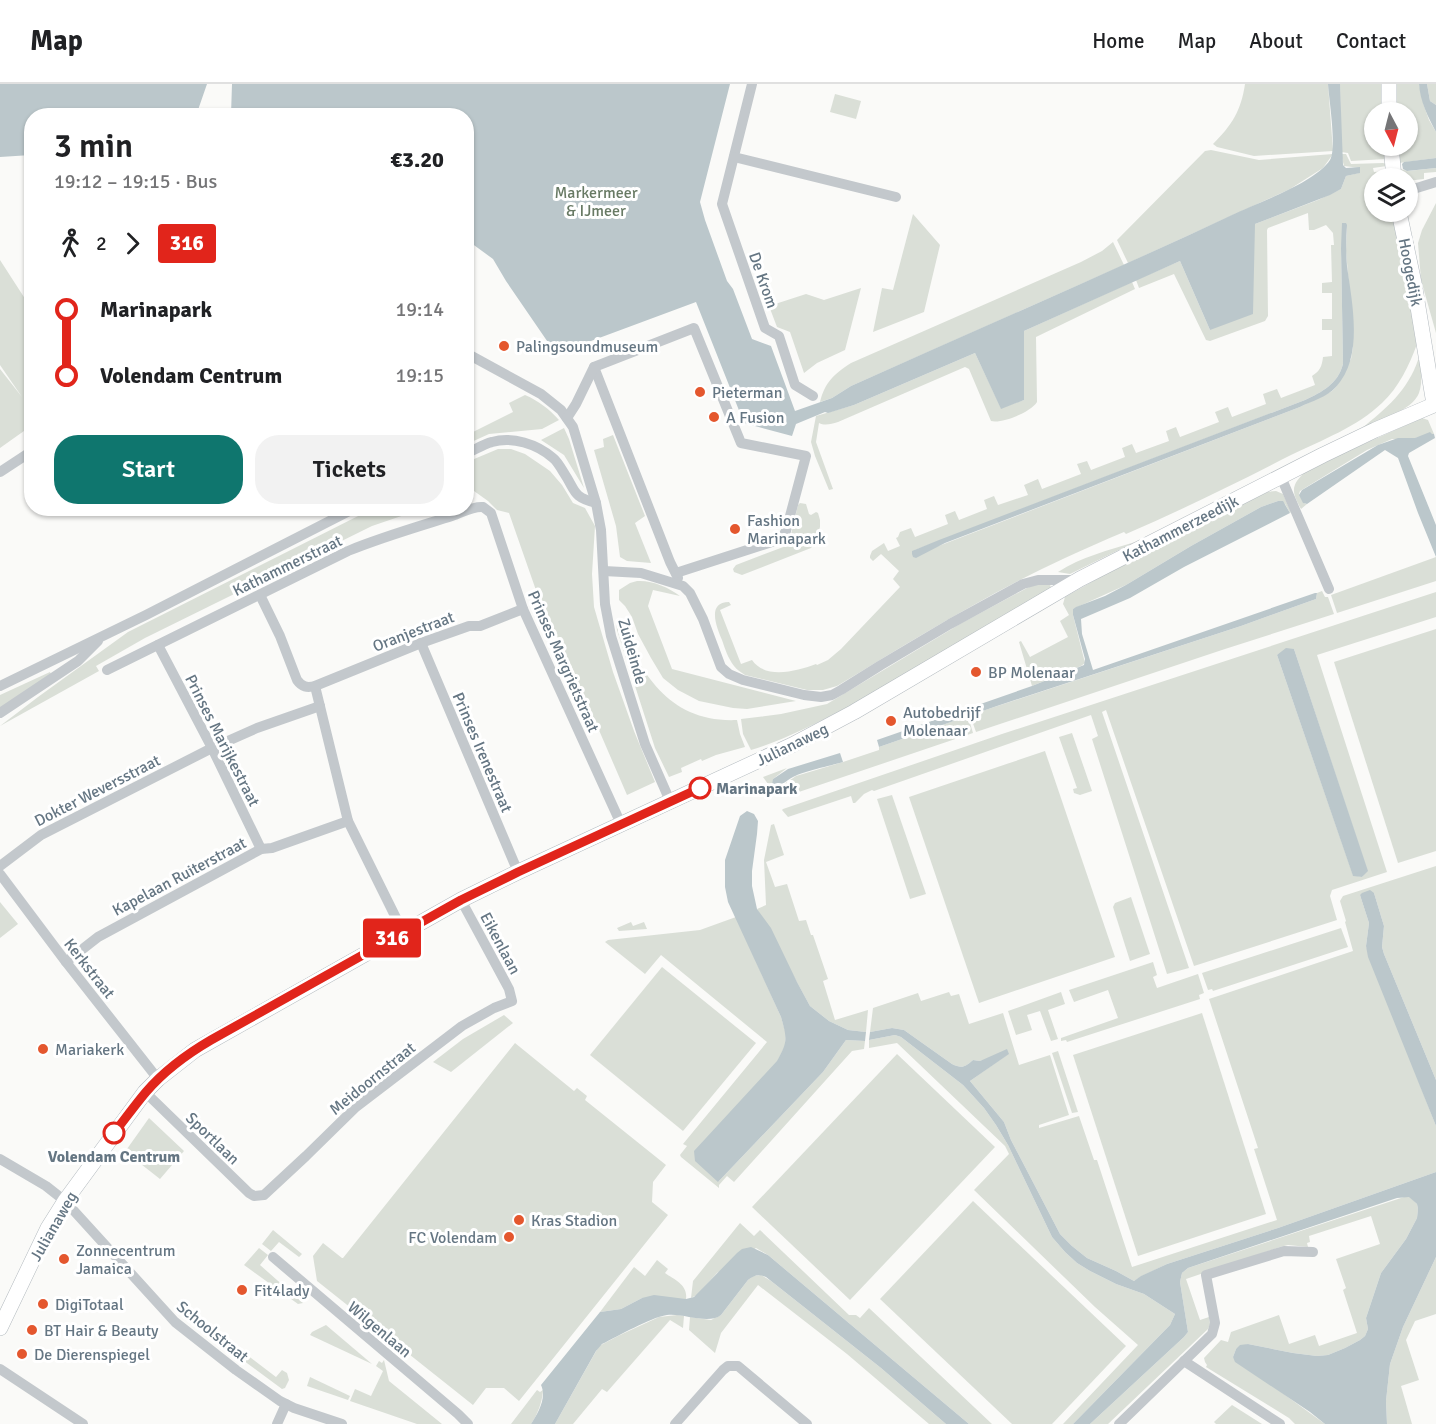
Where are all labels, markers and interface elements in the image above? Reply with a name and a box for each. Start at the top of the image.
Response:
text: Map [30,24,83,58]
text: Home [1092,28,1145,54]
text: Map [1178,28,1216,54]
text: About [1249,28,1303,54]
text: Contact [1336,28,1406,54]
north arrow [1364,102,1418,156]
map controls [1364,102,1418,222]
text: 3 min [54,126,133,167]
text: €3.20 [390,146,444,173]
button: layers [1364,168,1418,222]
text: 19:12 – 19:15 · Bus [54,169,217,194]
park label: Markermeer & IJmeer [554,183,638,221]
icon: walk [54,227,87,260]
icon: forward [116,227,149,260]
text: 316 [170,230,204,256]
text: 2 [96,231,107,256]
street label: Hoogedijk [1394,236,1426,308]
street label: De Krom [744,250,782,311]
text: Marinapark [100,296,212,323]
text: 19:14 [395,297,444,322]
place label: Palingsoundmuseum [516,337,658,357]
marker: Palingsoundmuseum [497,339,511,353]
text: Volendam Centrum [100,362,282,389]
text: 19:15 [395,363,444,388]
place label: Pieterman [712,383,782,403]
marker: Pieterman [693,385,707,399]
place label: A Fusion [726,408,784,428]
marker: A Fusion [707,410,721,424]
button: Start [54,435,243,504]
button: Tickets [255,435,444,504]
street label: Kathammerzeedijk [1119,491,1242,567]
place label: Fashion Marinapark [747,511,826,549]
marker: Fashion Marinapark [728,522,742,536]
street label: Kathammerstraat [229,531,346,601]
street label: Prinses Margrietstraat [523,587,603,736]
street label: Oranjestraat [370,607,457,657]
street label: Zuideinde [613,616,651,687]
place label: BP Molenaar [988,663,1075,683]
marker: BP Molenaar [969,665,983,679]
street label: Prinses Marijkestraat [180,671,264,810]
street label: Prinses Irenestraat [448,689,517,816]
place label: Autobedrijf Molenaar [903,703,981,741]
marker: Autobedrijf Molenaar [884,714,898,728]
street label: Julianaweg [753,719,832,771]
street label: Dokter Weversstraat [31,750,164,831]
marker: Marinapark [689,777,711,799]
place label: Marinapark [716,779,798,799]
street label: Kapelaan Ruiterstraat [109,833,250,921]
street label: Eikenlaan [475,909,525,978]
line badge: 316 [358,918,426,958]
text: 316 [375,925,409,951]
street label: Kerkstraat [59,934,119,1003]
street label: Meidoornstraat [326,1038,420,1120]
place label: Mariakerk [55,1040,124,1060]
marker: Mariakerk [36,1042,50,1056]
street label: Sportlaan [181,1108,243,1169]
marker: Volendam Centrum [103,1122,125,1144]
place label: Volendam Centrum [48,1147,180,1167]
street label: Julianaweg [26,1188,82,1265]
place label: Kras Stadion [531,1211,617,1231]
marker: Kras Stadion [512,1213,526,1227]
place label: FC Volendam [408,1228,497,1248]
marker: FC Volendam [502,1230,516,1244]
place label: Zonnecentrum Jamaica [76,1241,176,1279]
marker: Zonnecentrum Jamaica [57,1252,71,1266]
place label: Fit4lady [254,1281,310,1301]
marker: Fit4lady [235,1283,249,1297]
place label: DigiTotaal [55,1295,124,1315]
marker: DigiTotaal [36,1297,50,1311]
street label: Schoolstraat [172,1297,253,1367]
street label: Wilgenlaan [343,1297,415,1362]
place label: BT Hair & Beauty [44,1321,159,1341]
marker: BT Hair & Beauty [25,1323,39,1337]
place label: De Dierenspiegel [34,1345,150,1365]
marker: De Dierenspiegel [15,1347,29,1361]

